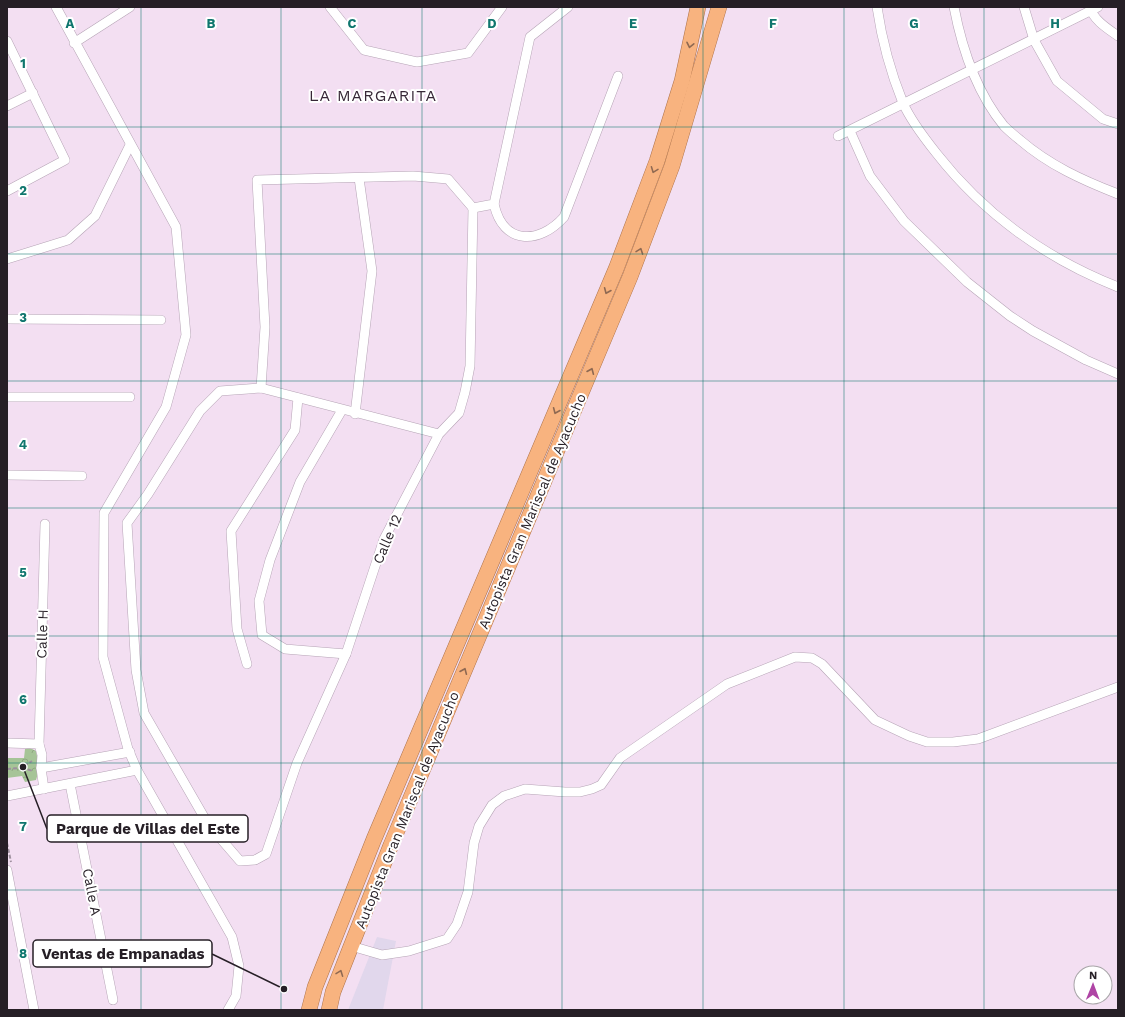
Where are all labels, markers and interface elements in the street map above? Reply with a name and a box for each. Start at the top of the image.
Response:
text: A [66,16,75,31]
text: B [207,16,216,31]
text: C [348,16,357,31]
text: D [487,16,497,31]
text: E [629,16,637,31]
text: F [769,16,777,31]
text: G [909,16,919,31]
text: H [1050,16,1060,31]
one-way arrow [686,42,694,48]
text: 1 [20,56,26,71]
district label: LA MARGARITA [309,86,437,105]
one-way arrow [650,166,658,173]
text: 2 [19,183,27,198]
one-way arrow [636,247,644,254]
one-way arrow [603,287,611,294]
text: 3 [19,310,27,325]
one-way arrow [586,368,594,375]
street label: Autopista Gran Mariscal de Ayacucho [475,391,589,631]
one-way arrow [553,406,561,414]
text: 4 [19,437,28,452]
street label: Calle 12 [369,512,405,566]
text: 5 [19,565,27,580]
street label: Calle H [33,609,51,659]
one-way arrow [459,668,467,676]
street label: Autopista Gran Mariscal de Ayacucho [352,689,462,931]
text: 6 [19,692,27,707]
callout: Parque de Villas del Este [47,815,248,842]
text: 7 [19,819,27,834]
text: Parque de Villas del Este [56,820,240,838]
street label: Calle A [80,867,104,917]
callout: Ventas de Empanadas [33,940,212,967]
text: Ventas de Empanadas [42,945,204,963]
text: 8 [19,946,27,961]
north arrow [1073,965,1113,1005]
one-way arrow [336,969,344,976]
text: N [1089,969,1097,982]

